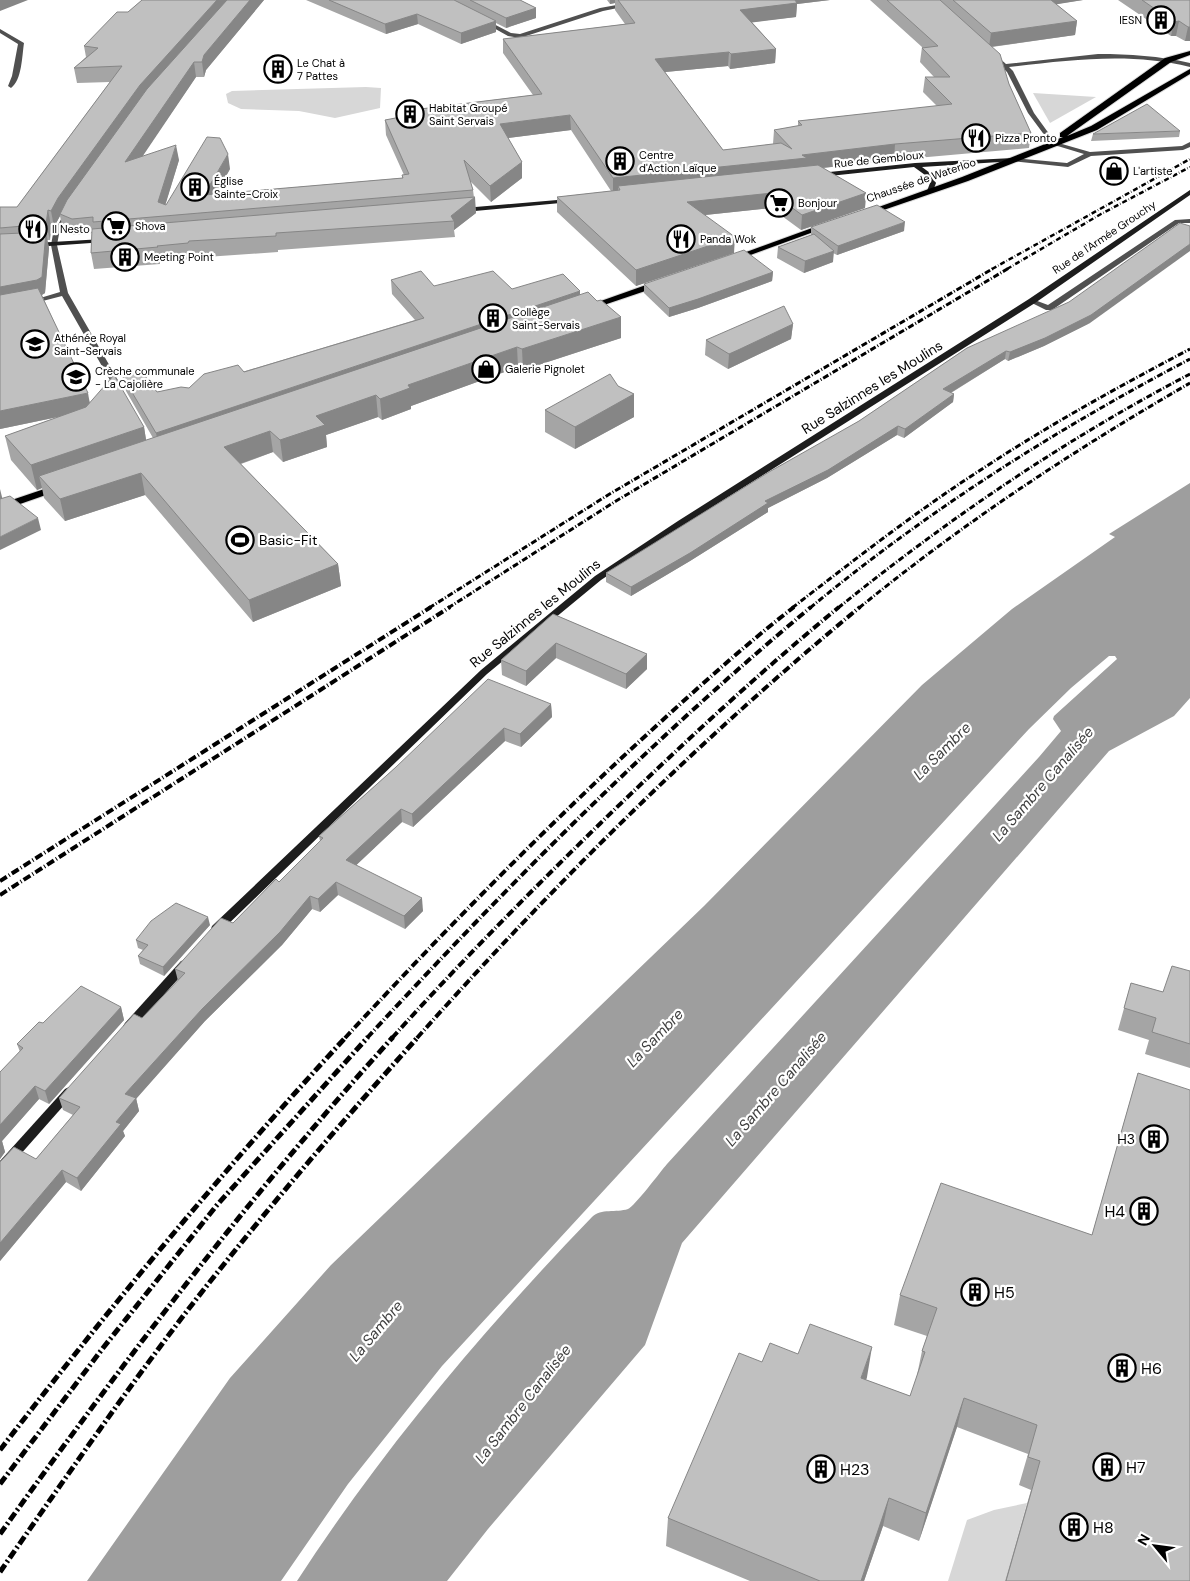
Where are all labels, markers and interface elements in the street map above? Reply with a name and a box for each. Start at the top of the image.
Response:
building icon: IESN [1146,5,1176,35]
place label: IESN [1119,13,1142,27]
building icon: Le Chat à 7 Pattes [263,54,293,84]
place label: Le Chat à 7 Pattes [297,56,345,83]
building icon: Habitat Groupé Saint Servais [395,99,425,129]
place label: Habitat Groupé Saint Servais [429,101,508,128]
restaurant icon: Pizza Pronto [961,123,991,153]
place label: Pizza Pronto [995,131,1057,145]
building icon: Centre d'Action Laïque [605,146,635,176]
street label: Rue de Gembloux [833,147,925,171]
place label: Centre d'Action Laïque [639,148,717,175]
street label: Chaussée de Waterloo [864,155,978,205]
shop icon: L'artiste [1099,156,1129,186]
place label: L'artiste [1133,164,1173,178]
building icon: Église Sainte-Croix [180,172,210,202]
place label: Église Sainte-Croix [214,174,279,201]
supermarket icon: Bonjour [764,188,794,218]
place label: Bonjour [798,196,837,210]
street label: Rue de l'Armée Grouchy [1050,197,1158,277]
supermarket icon: Shova [101,211,131,241]
restaurant icon: Il Nesto [18,214,48,244]
place label: Shova [135,219,165,233]
place label: Il Nesto [52,222,90,236]
restaurant icon: Panda Wok [666,224,696,254]
place label: Panda Wok [700,232,757,246]
building icon: Meeting Point [110,242,140,272]
place label: Meeting Point [144,250,214,264]
building icon: Collège Saint-Servais [478,303,508,333]
place label: Collège Saint-Servais [512,305,580,332]
school or university icon: Athénée Royal Saint-Servais [20,329,50,359]
place label: Athénée Royal Saint-Servais [54,331,126,358]
street label: Rue Salzinnes les Moulins [798,336,946,438]
shop icon: Galerie Pignolet [471,354,501,384]
school or university icon: Crèche communale - La Cajolière [61,362,91,392]
place label: Galerie Pignolet [505,362,585,376]
place label: Crèche communale - La Cajolière [95,364,195,391]
sports icon: Basic-Fit [225,525,255,555]
place label: Basic-Fit [259,531,317,549]
street label: Rue Salzinnes les Moulins [466,555,604,671]
water label: La Sambre [909,717,976,784]
water label: La Sambre Canalisée [988,722,1099,845]
water label: La Sambre [622,1004,688,1072]
water label: La Sambre Canalisée [721,1027,832,1150]
building icon: H3 [1139,1124,1169,1154]
place label: H3 [1117,1130,1135,1148]
building icon: H4 [1129,1196,1159,1226]
place label: H4 [1104,1201,1125,1222]
building icon: H5 [960,1277,990,1307]
place label: H5 [994,1282,1015,1303]
water label: La Sambre [345,1296,408,1366]
water label: La Sambre Canalisée [470,1340,576,1467]
building icon: H6 [1107,1353,1137,1383]
place label: H6 [1141,1358,1162,1379]
building icon: H7 [1092,1452,1122,1482]
building icon: H23 [806,1454,836,1484]
place label: H7 [1126,1457,1145,1478]
place label: H23 [840,1459,870,1480]
building icon: H8 [1059,1512,1089,1542]
place label: H8 [1093,1517,1114,1538]
north arrow [1130,1521,1180,1571]
text: N [1133,1531,1154,1549]

